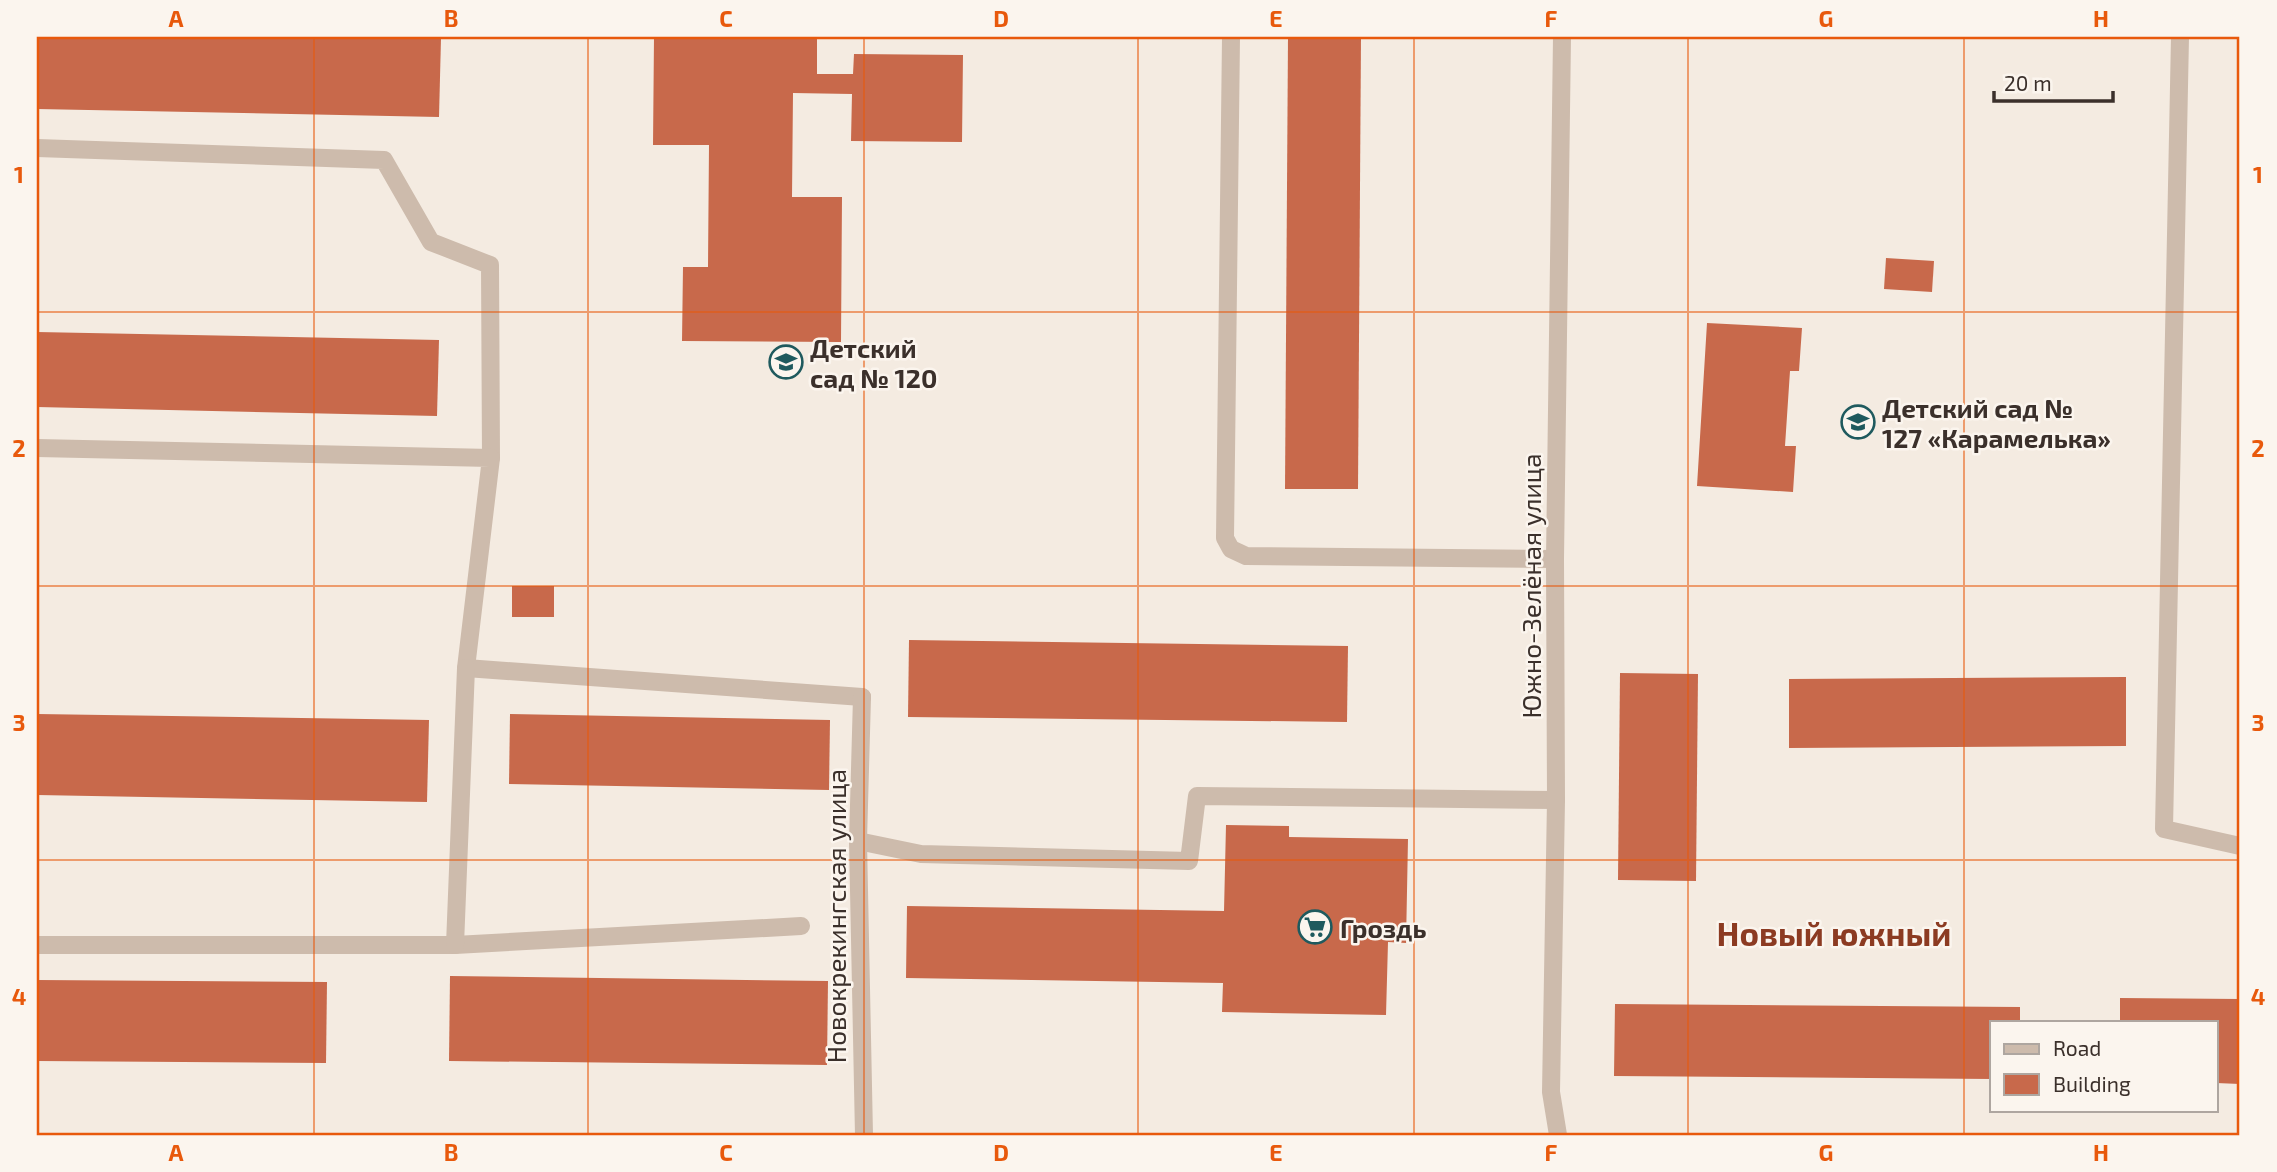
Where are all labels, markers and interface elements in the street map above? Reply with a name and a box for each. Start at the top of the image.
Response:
text: A [168,4,184,32]
text: B [444,4,458,32]
text: C [719,4,733,32]
text: D [993,4,1009,32]
text: E [1269,4,1283,32]
text: F [1545,4,1558,32]
text: G [1819,4,1833,32]
text: H [2093,4,2109,32]
scale bar [1994,60,2112,104]
text: 20 m [2004,70,2052,95]
text: 1 [14,160,24,188]
text: 1 [2253,160,2263,188]
place label: Детский сад № 120 [810,332,937,393]
school or university icon: Детский сад № 120 [767,343,805,381]
place label: Детский сад № 127 «Карамелька» [1882,392,2111,453]
school or university icon: Детский сад № 127 «Карамелька» [1839,403,1877,441]
text: 2 [12,434,26,462]
text: 2 [2251,434,2265,462]
street label: Южно-Зелёная улица [1515,453,1547,719]
text: 3 [12,708,26,736]
text: 3 [2251,708,2265,736]
street label: Новокрекингская улица [820,769,852,1063]
supermarket icon: Гроздь [1296,908,1334,946]
place label: Гроздь [1340,912,1427,943]
district label: Новый южный [1717,913,1952,953]
text: 4 [12,982,26,1010]
text: 4 [2251,982,2265,1010]
legend [1990,1021,2218,1112]
text: Road [2053,1035,2101,1060]
text: Building [2053,1071,2131,1096]
text: A [168,1138,184,1166]
text: B [444,1138,458,1166]
text: C [719,1138,733,1166]
text: D [993,1138,1009,1166]
text: E [1269,1138,1283,1166]
text: F [1545,1138,1558,1166]
text: G [1819,1138,1833,1166]
text: H [2093,1138,2109,1166]

